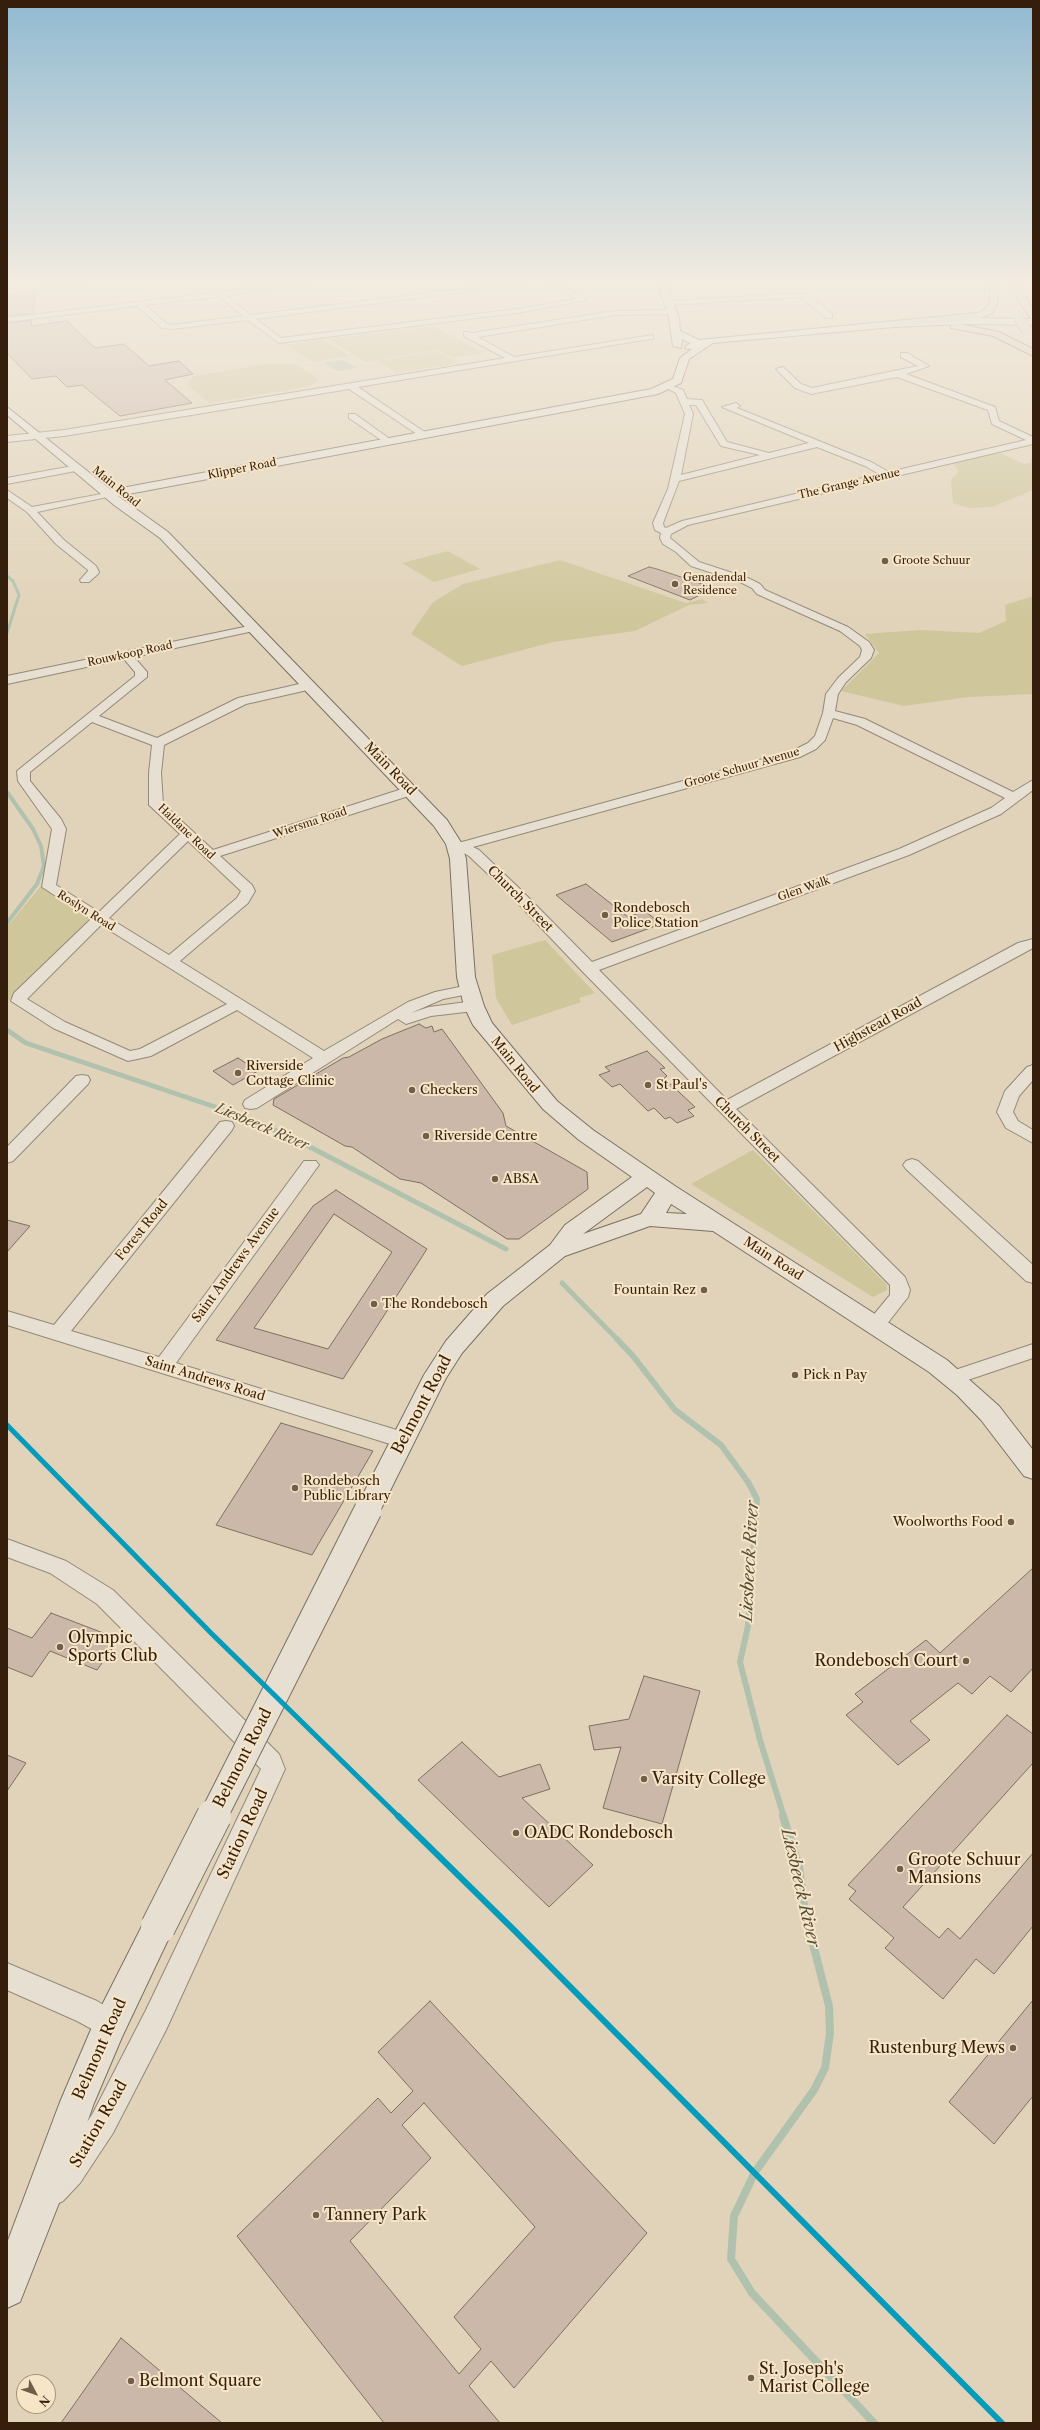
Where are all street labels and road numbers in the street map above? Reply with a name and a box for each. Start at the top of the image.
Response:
street label: Klipper Road [207,456,277,482]
street label: Main Road [90,464,142,510]
street label: The Grange Avenue [797,466,901,502]
street label: Rouwkoop Road [86,639,174,669]
street label: Main Road [361,739,419,799]
street label: Groote Schuur Avenue [683,745,801,791]
street label: Haldane Road [155,802,217,862]
street label: Wiersma Road [271,805,349,841]
street label: Church Street [484,863,556,935]
street label: Glen Walk [776,874,832,904]
street label: Roslyn Road [55,888,117,934]
street label: Highstead Road [831,994,925,1056]
street label: Main Road [488,1034,542,1096]
street label: Church Street [711,1094,783,1166]
street label: Forest Road [113,1196,171,1264]
street label: Saint Andrews Avenue [189,1204,283,1326]
street label: Main Road [740,1234,806,1284]
street label: Belmont Road [388,1352,456,1458]
street label: Saint Andrews Road [143,1353,267,1405]
street label: Belmont Road [210,1705,276,1811]
street label: Station Road [214,1786,272,1882]
street label: Belmont Road [69,1995,131,2103]
street label: Station Road [66,2077,132,2171]

